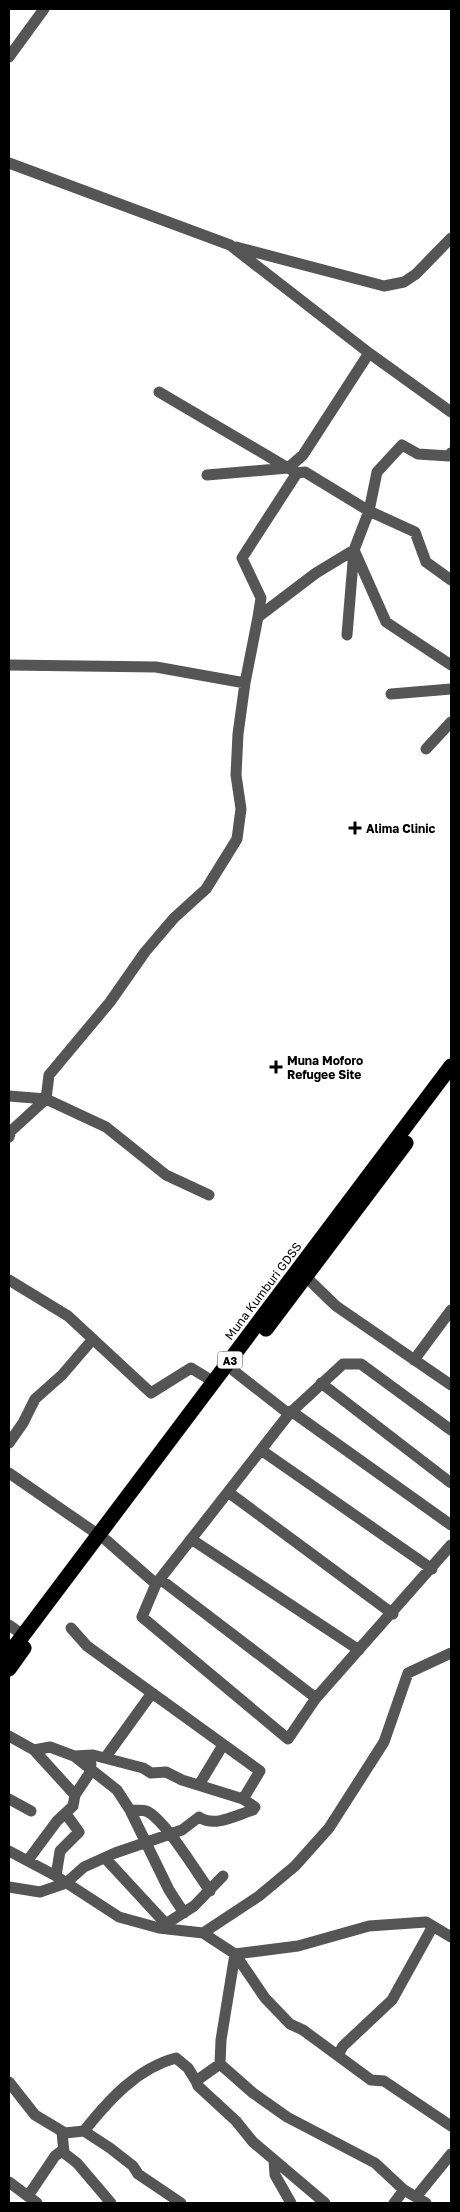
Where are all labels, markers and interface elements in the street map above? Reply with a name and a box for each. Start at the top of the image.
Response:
marker: Alima Clinic [348,821,362,835]
place label: Alima Clinic [366,821,436,836]
place label: Muna Moforo Refugee Site [287,1053,363,1082]
marker: Muna Moforo Refugee Site [269,1060,283,1074]
street label: Muna Kumburi GDSS [221,1239,305,1343]
road number: A3 [218,1352,242,1368]

